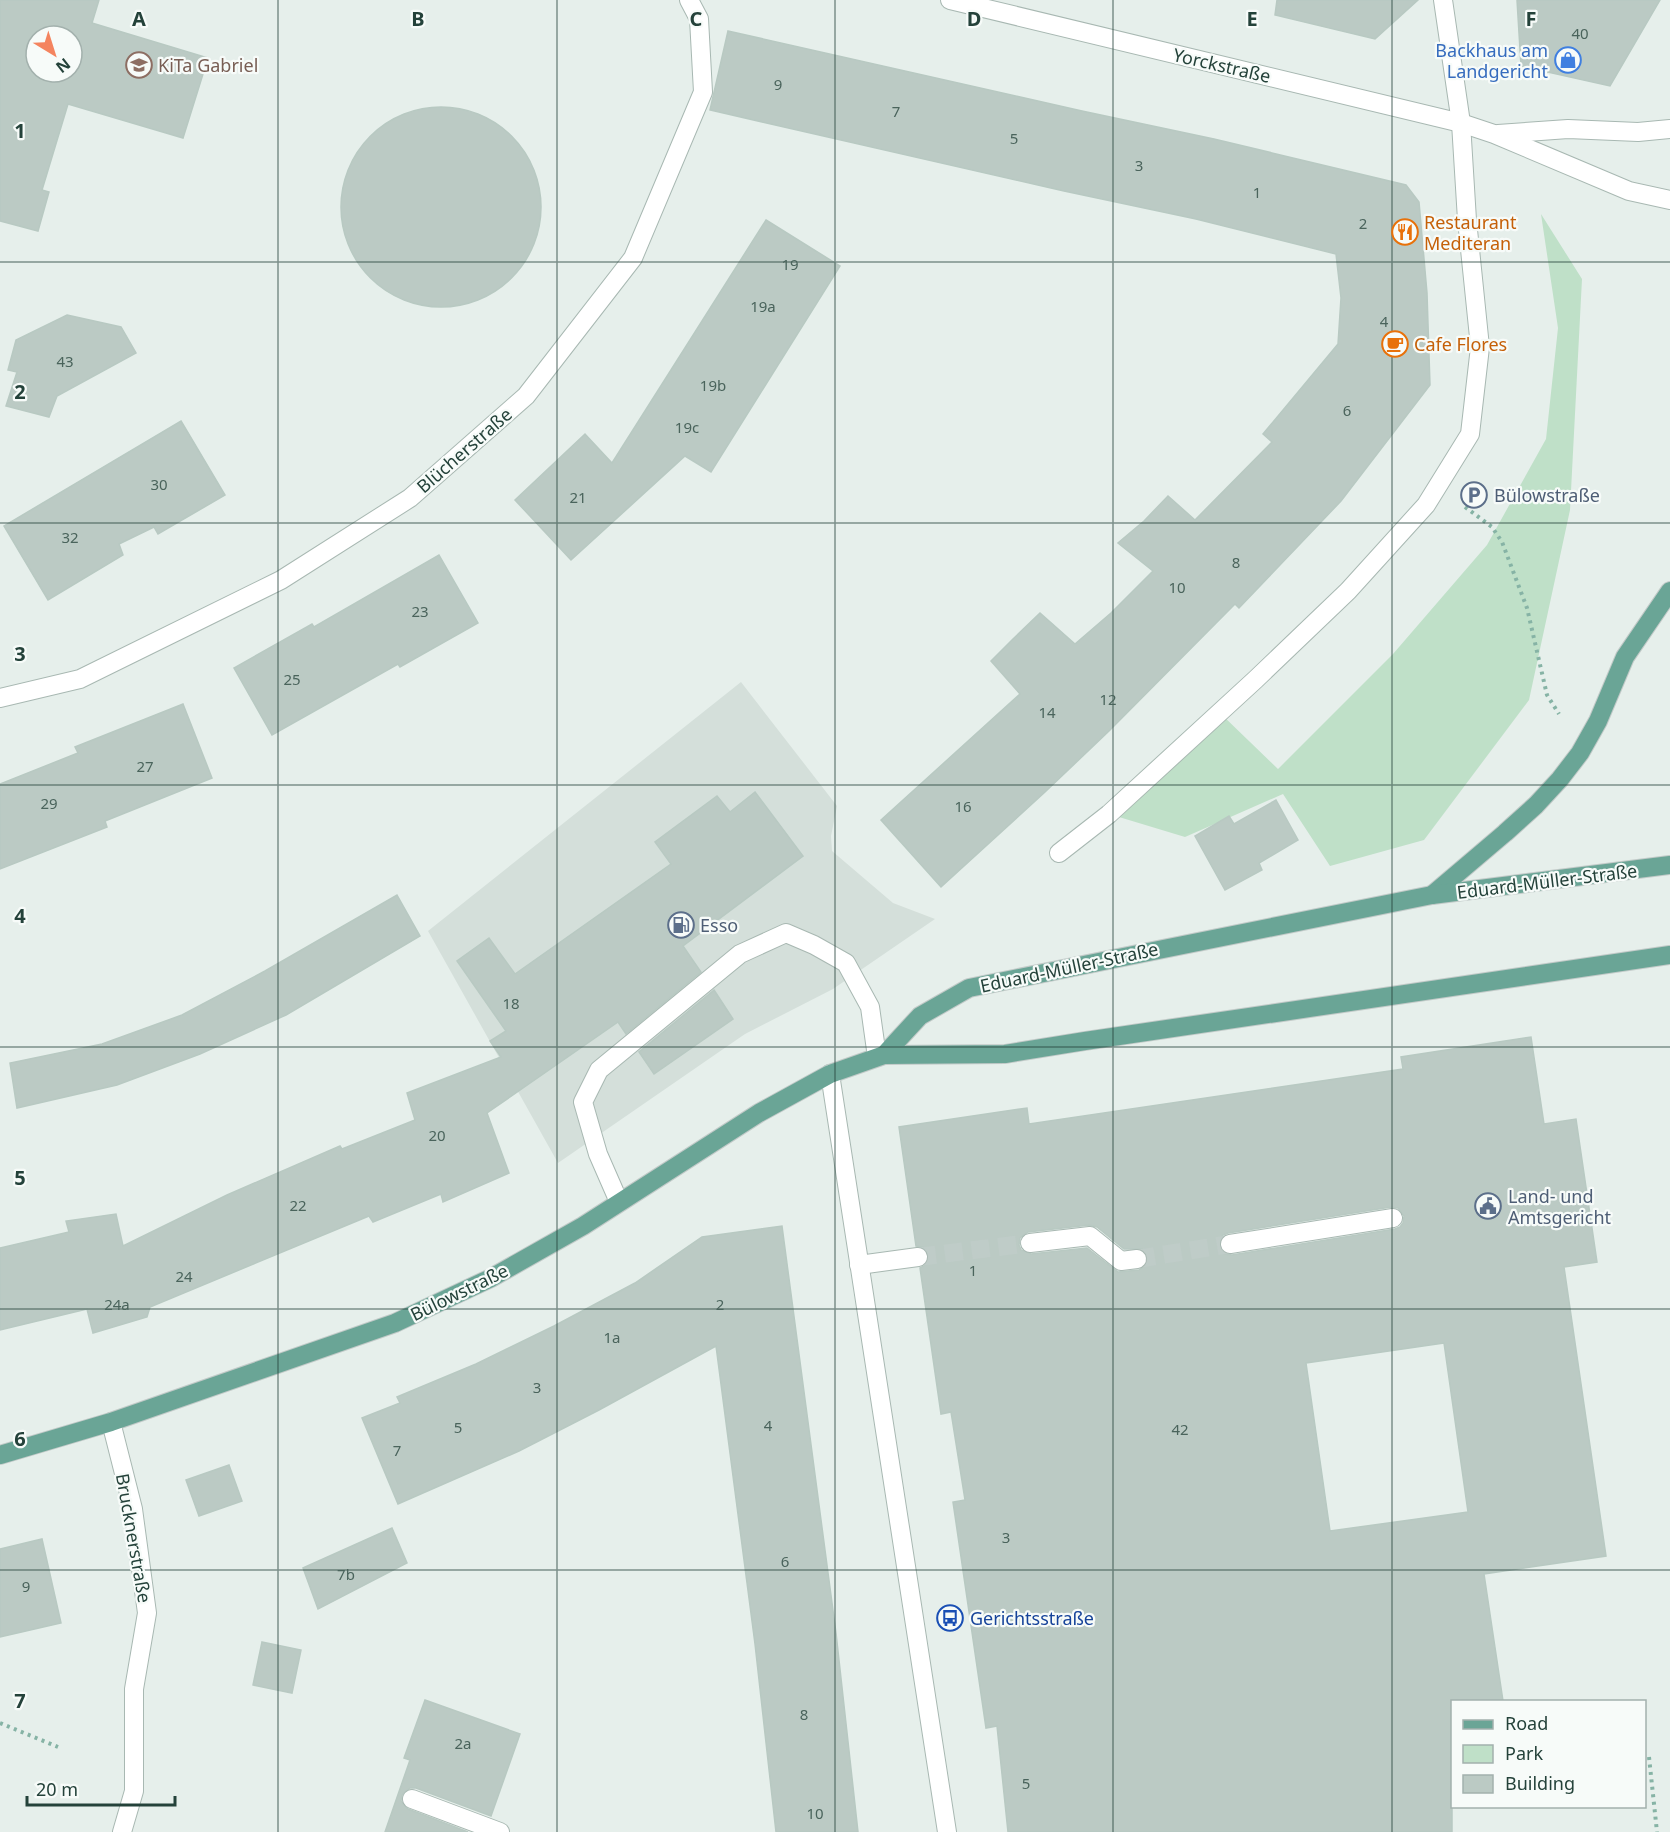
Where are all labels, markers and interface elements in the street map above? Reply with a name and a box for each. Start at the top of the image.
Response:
text: A [132,5,146,32]
text: B [411,5,425,32]
text: C [690,5,703,32]
text: D [967,5,981,32]
text: E [1246,5,1258,32]
text: F [1526,5,1536,32]
house number: 40 [1571,23,1589,43]
north arrow [24,24,84,84]
place label: Backhaus am Landgericht [1435,38,1548,83]
street label: Yorckstraße [1171,42,1273,88]
shop icon: Backhaus am Landgericht [1553,45,1583,75]
school or university icon: KiTa Gabriel [124,50,154,80]
text: N [51,53,75,78]
place label: KiTa Gabriel [158,53,258,77]
house number: 9 [774,74,782,94]
house number: 7 [892,101,900,121]
text: 1 [14,117,26,144]
house number: 5 [1010,128,1018,148]
house number: 3 [1135,155,1143,175]
house number: 1 [1253,182,1261,202]
place label: Restaurant Mediteran [1424,210,1517,255]
house number: 2 [1359,213,1367,233]
restaurant icon: Restaurant Mediteran [1390,217,1420,247]
house number: 19 [781,254,799,274]
house number: 19a [750,296,776,316]
house number: 4 [1380,311,1389,331]
cafe icon: Cafe Flores [1380,329,1410,359]
place label: Cafe Flores [1414,332,1507,356]
house number: 43 [56,351,74,371]
house number: 19b [700,375,726,395]
text: 2 [14,378,26,405]
house number: 6 [1343,400,1351,420]
street label: Blücherstraße [411,402,517,498]
house number: 19c [675,417,699,437]
house number: 30 [150,474,168,494]
parking icon: Bülowstraße [1459,480,1489,510]
place label: Bülowstraße [1494,483,1600,507]
house number: 21 [569,487,587,507]
house number: 32 [61,527,79,547]
house number: 8 [1232,552,1240,572]
house number: 10 [1168,577,1186,597]
house number: 23 [411,601,429,621]
text: 3 [14,640,26,667]
house number: 25 [283,669,301,689]
house number: 12 [1099,689,1117,709]
house number: 14 [1038,702,1056,722]
house number: 27 [136,756,154,776]
house number: 29 [40,793,58,813]
house number: 16 [954,796,972,816]
street label: Eduard-Müller-Straße [1456,858,1638,904]
text: 4 [14,902,26,929]
fuel station icon: Esso [666,910,696,940]
place label: Esso [700,913,738,937]
street label: Eduard-Müller-Straße [978,936,1160,998]
house number: 18 [502,993,520,1013]
house number: 20 [428,1125,446,1145]
text: 5 [14,1164,26,1191]
place label: Land- und Amtsgericht [1508,1184,1612,1229]
public building icon: Land- und Amtsgericht [1473,1191,1503,1221]
house number: 22 [289,1195,307,1215]
street label: Bülowstraße [406,1258,512,1326]
house number: 1 [969,1260,977,1280]
house number: 24 [175,1266,193,1286]
house number: 24a [104,1294,130,1314]
house number: 2 [716,1294,724,1314]
house number: 1a [604,1327,621,1347]
house number: 3 [533,1377,541,1397]
house number: 4 [764,1415,773,1435]
house number: 5 [454,1417,462,1437]
house number: 42 [1171,1419,1189,1439]
text: 6 [14,1425,26,1452]
house number: 7 [393,1440,401,1460]
street label: Brucknerstraße [111,1471,157,1605]
house number: 3 [1002,1527,1010,1547]
house number: 6 [781,1551,789,1571]
house number: 7b [337,1564,355,1584]
house number: 9 [22,1576,30,1596]
bus stop icon: Gerichtsstraße [935,1603,965,1633]
place label: Gerichtsstraße [970,1606,1094,1630]
text: 7 [14,1687,26,1714]
legend [1451,1700,1646,1808]
house number: 8 [800,1704,808,1724]
text: Road [1505,1711,1548,1735]
house number: 2a [455,1733,472,1753]
text: Park [1505,1741,1543,1765]
scale bar [27,1769,176,1807]
text: Building [1505,1771,1575,1795]
house number: 5 [1022,1773,1030,1793]
text: 20 m [36,1777,78,1801]
house number: 10 [806,1803,824,1823]

